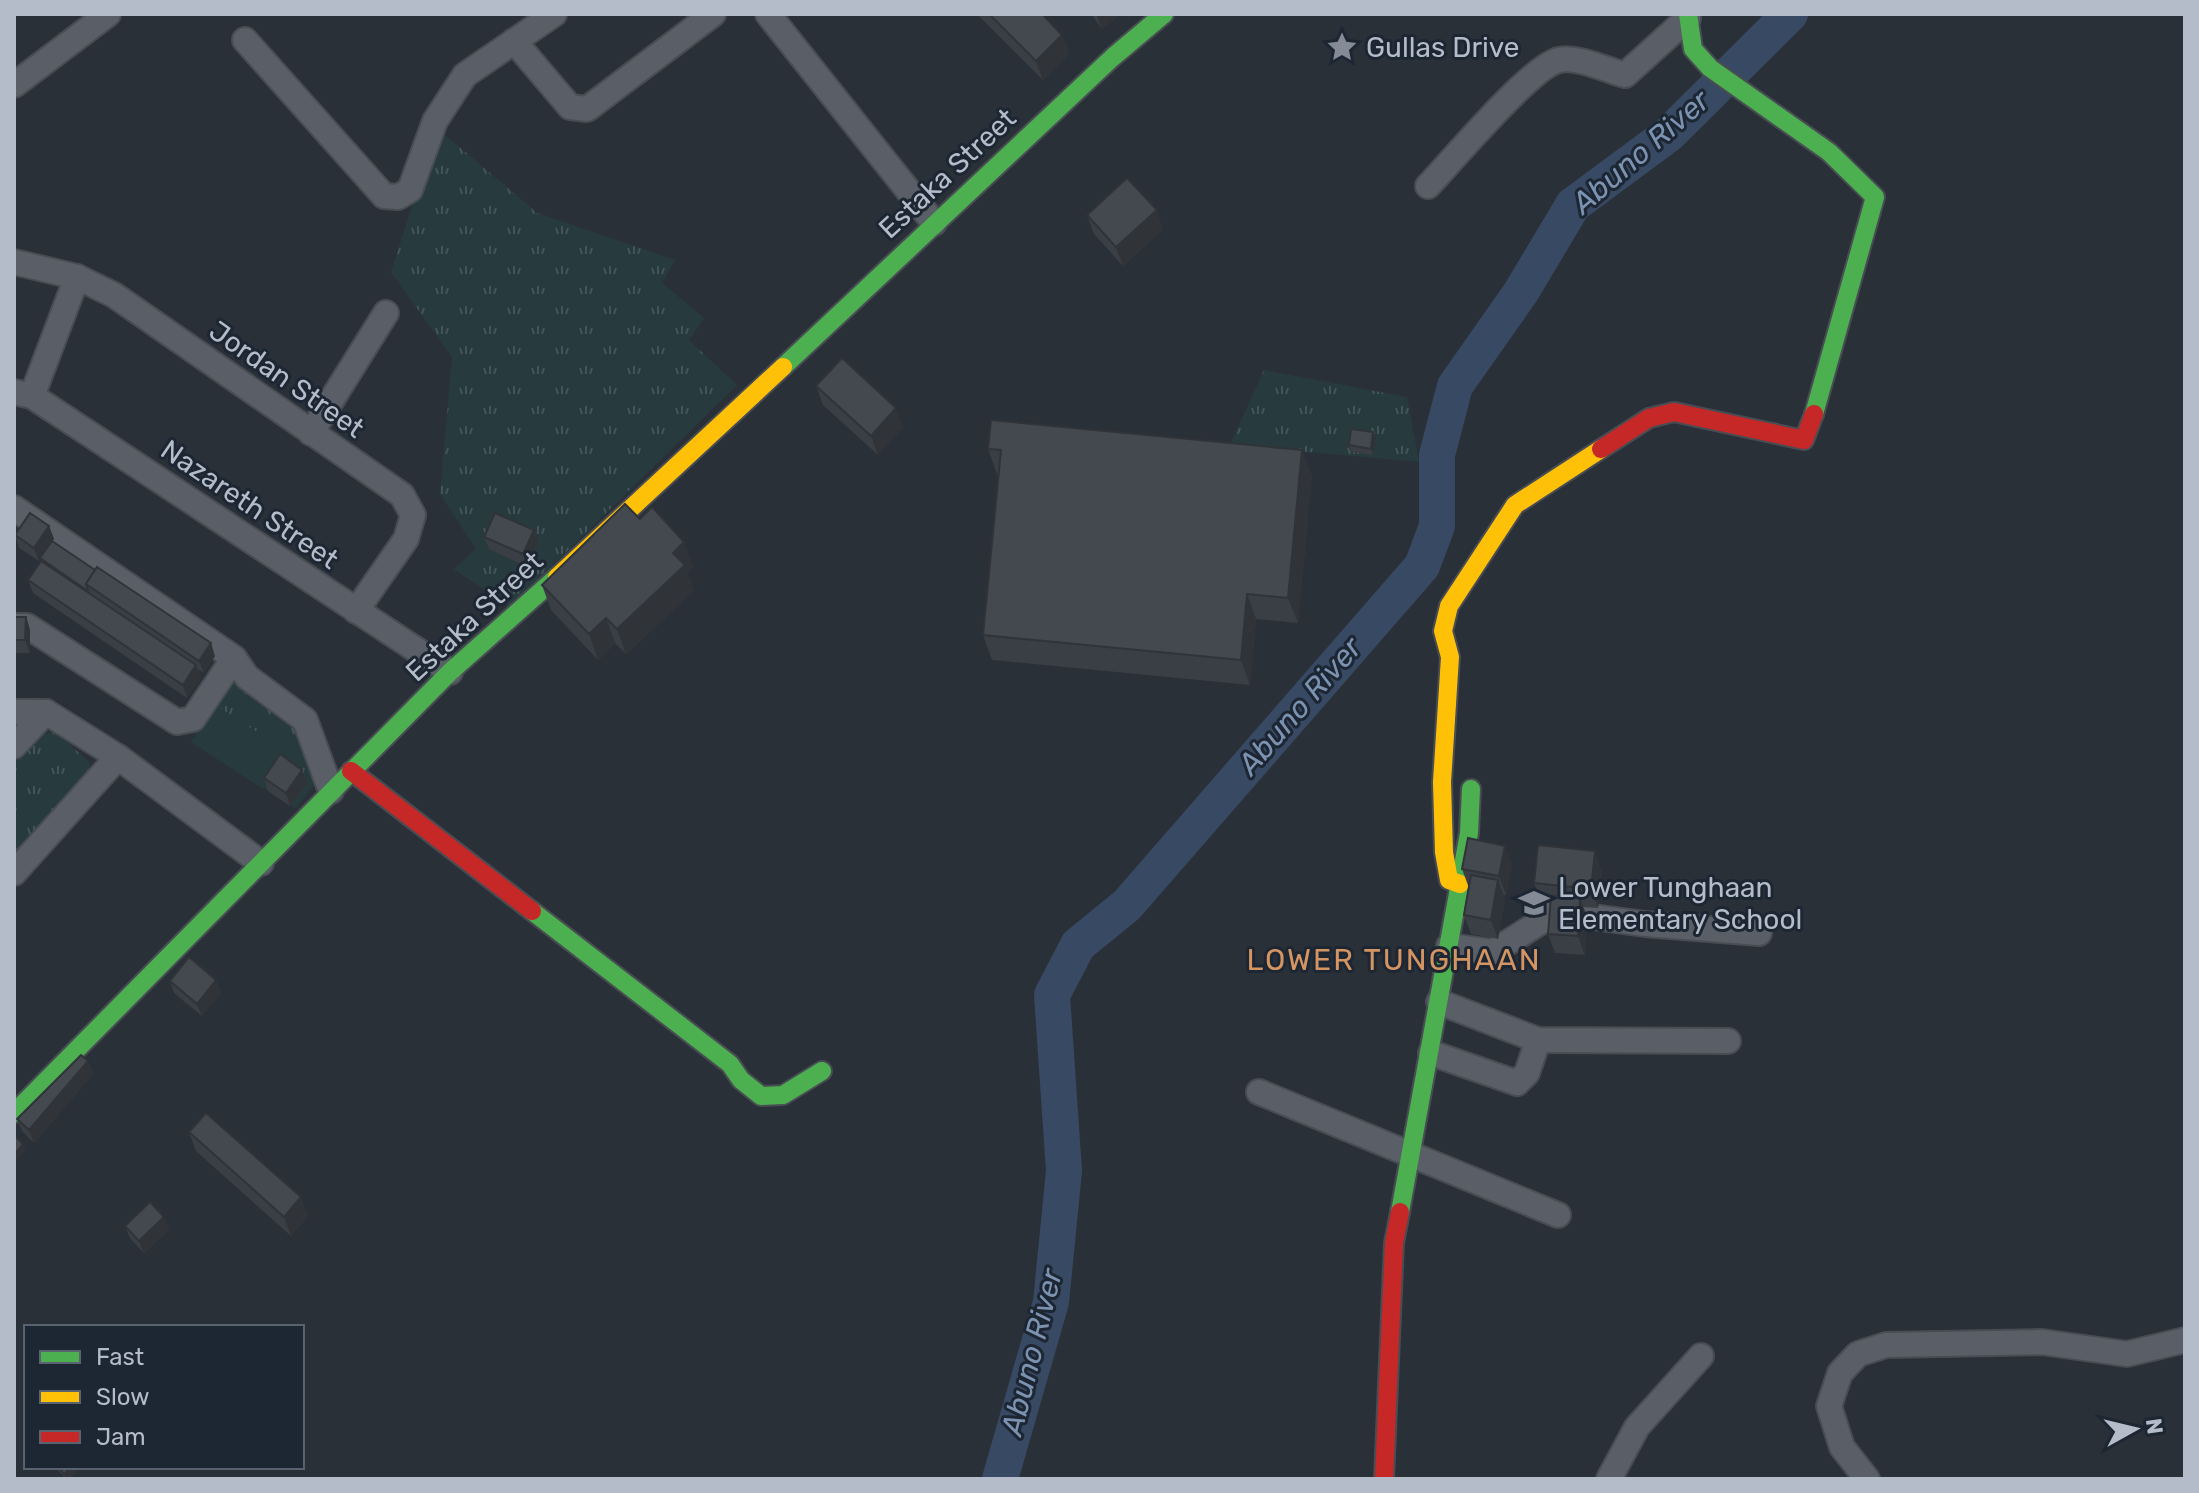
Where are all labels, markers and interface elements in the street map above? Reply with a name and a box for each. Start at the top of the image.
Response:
place icon: Gullas Drive [1325,30,1359,64]
place label: Gullas Drive [1366,31,1520,64]
water label: Abuno River [1563,82,1718,223]
street label: Estaka Street [872,102,1023,245]
street label: Jordan Street [203,314,370,445]
street label: Nazareth Street [155,433,345,576]
street label: Estaka Street [399,545,550,688]
water label: Abuno River [1229,629,1370,784]
place label: Lower Tunghaan Elementary School [1558,871,1802,936]
school or university icon: Lower Tunghaan Elementary School [1517,886,1551,920]
district label: LOWER TUNGHAAN [1246,942,1542,978]
water label: Abuno River [993,1264,1070,1441]
legend [24,1325,304,1469]
text: Fast [96,1343,144,1371]
text: Slow [96,1383,149,1411]
north arrow [2095,1389,2175,1469]
text: N [2140,1417,2169,1436]
text: Jam [96,1423,146,1451]

